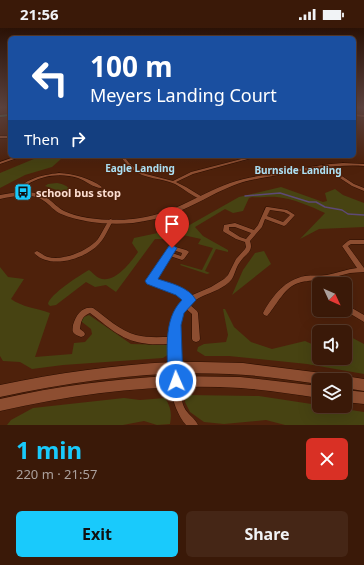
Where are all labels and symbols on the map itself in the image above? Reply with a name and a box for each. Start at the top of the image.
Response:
district label: Eagle Landing [105,161,175,175]
district label: Burnside Landing [254,163,342,177]
bus stop icon: school bus stop [13,182,33,202]
place label: school bus stop [36,185,121,200]
pin [155,207,189,248]
north arrow [312,277,352,317]
position arrow [155,360,197,402]

